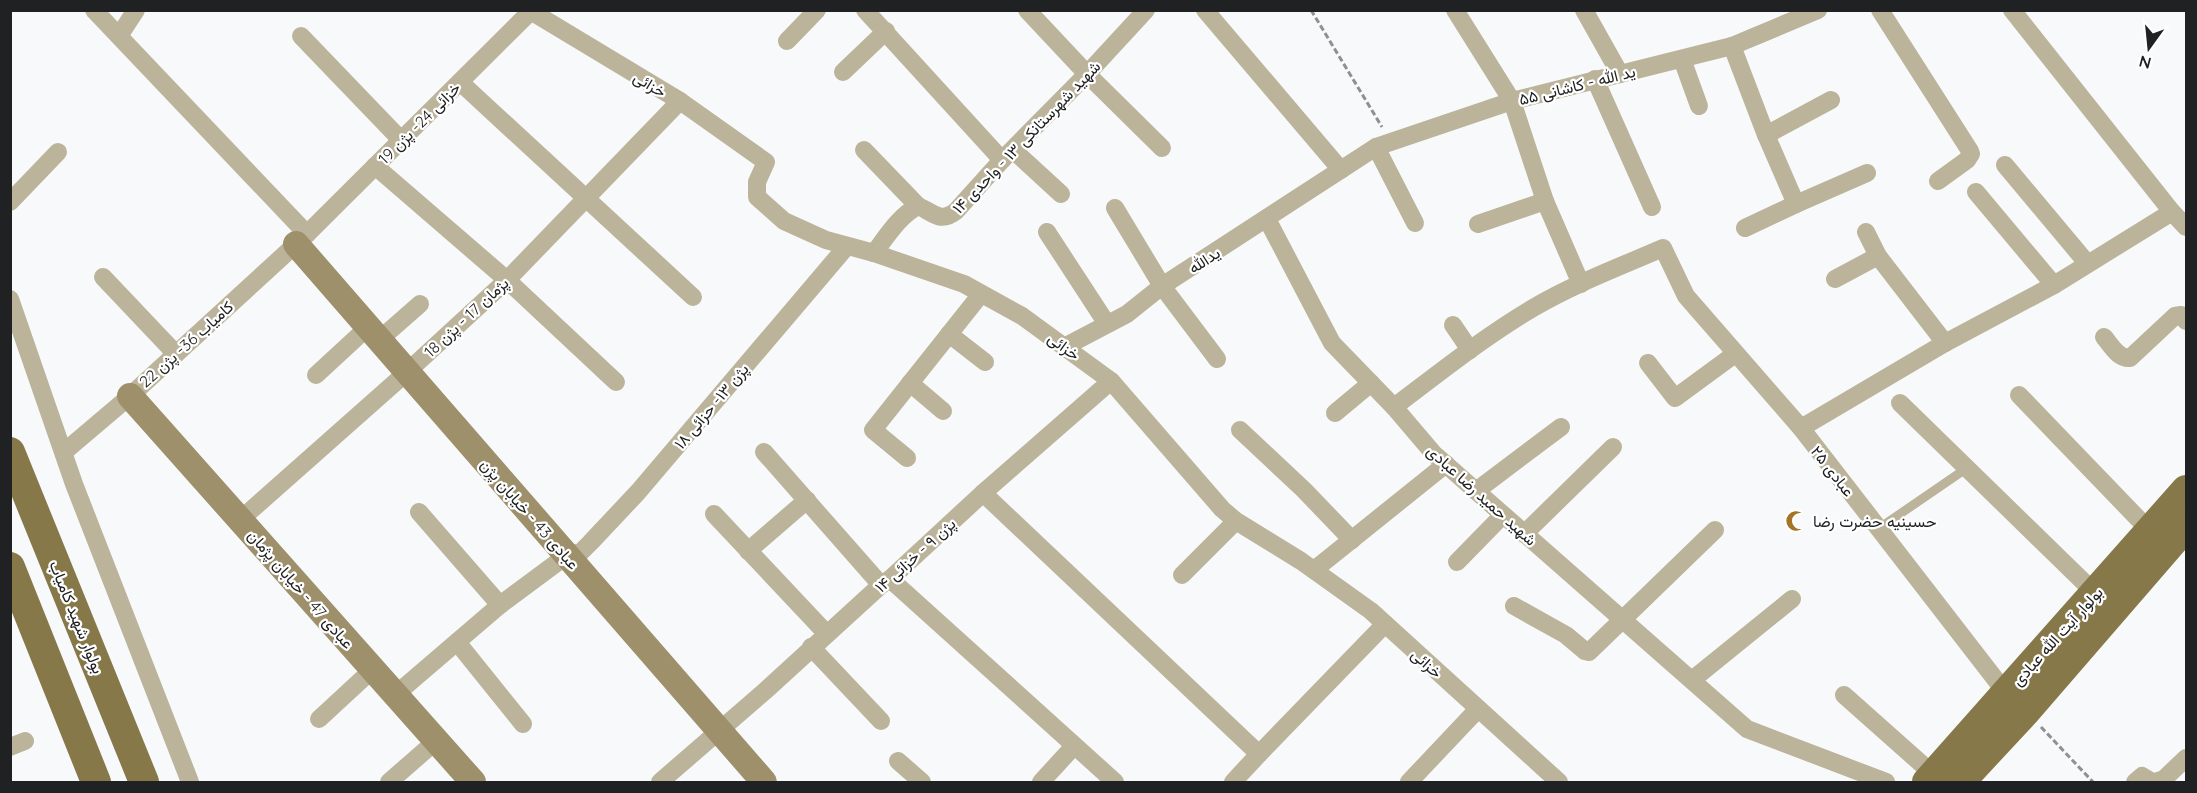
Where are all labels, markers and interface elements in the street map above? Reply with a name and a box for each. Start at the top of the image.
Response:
north arrow [2119,18,2179,78]
text: N [2137,51,2153,74]
street label: شهید شهرستانکی ۱۳ - واحدی ۱۴ [948,56,1105,218]
street label: ید الله - کاشانی ۵۵ [1517,61,1638,110]
street label: خزائی [629,66,670,103]
street label: خزائی 24- پژن 19 [374,78,466,170]
street label: یدالله [1184,242,1224,278]
street label: پژمان 17 - پژن 18 [419,273,514,363]
street label: کامیاب 36- پژن 22 [135,296,239,393]
street label: خزائی [1043,328,1084,365]
street label: پژن ۱۳- حزائی ۱۸ [669,359,754,454]
street label: شهید حمید رضا عبادی [1422,440,1541,550]
street label: عبادی ۲۵ [1806,442,1859,501]
street label: عبادی 43 - خیابان پژن [475,455,584,575]
mosque icon: حسینیه حضرت رضا [1784,509,1808,533]
place label: حسینیه حضرت رضا [1813,511,1937,532]
street label: پژن ۹ - خزائی ۱۴ [870,513,961,598]
street label: عبادی 47 - خیابان پژمان [242,525,358,654]
street label: بولوار شهید کامیاب [44,558,109,677]
street label: بولوار آیت الله عبادی [2007,582,2108,690]
street label: خزائی [1407,644,1447,683]

